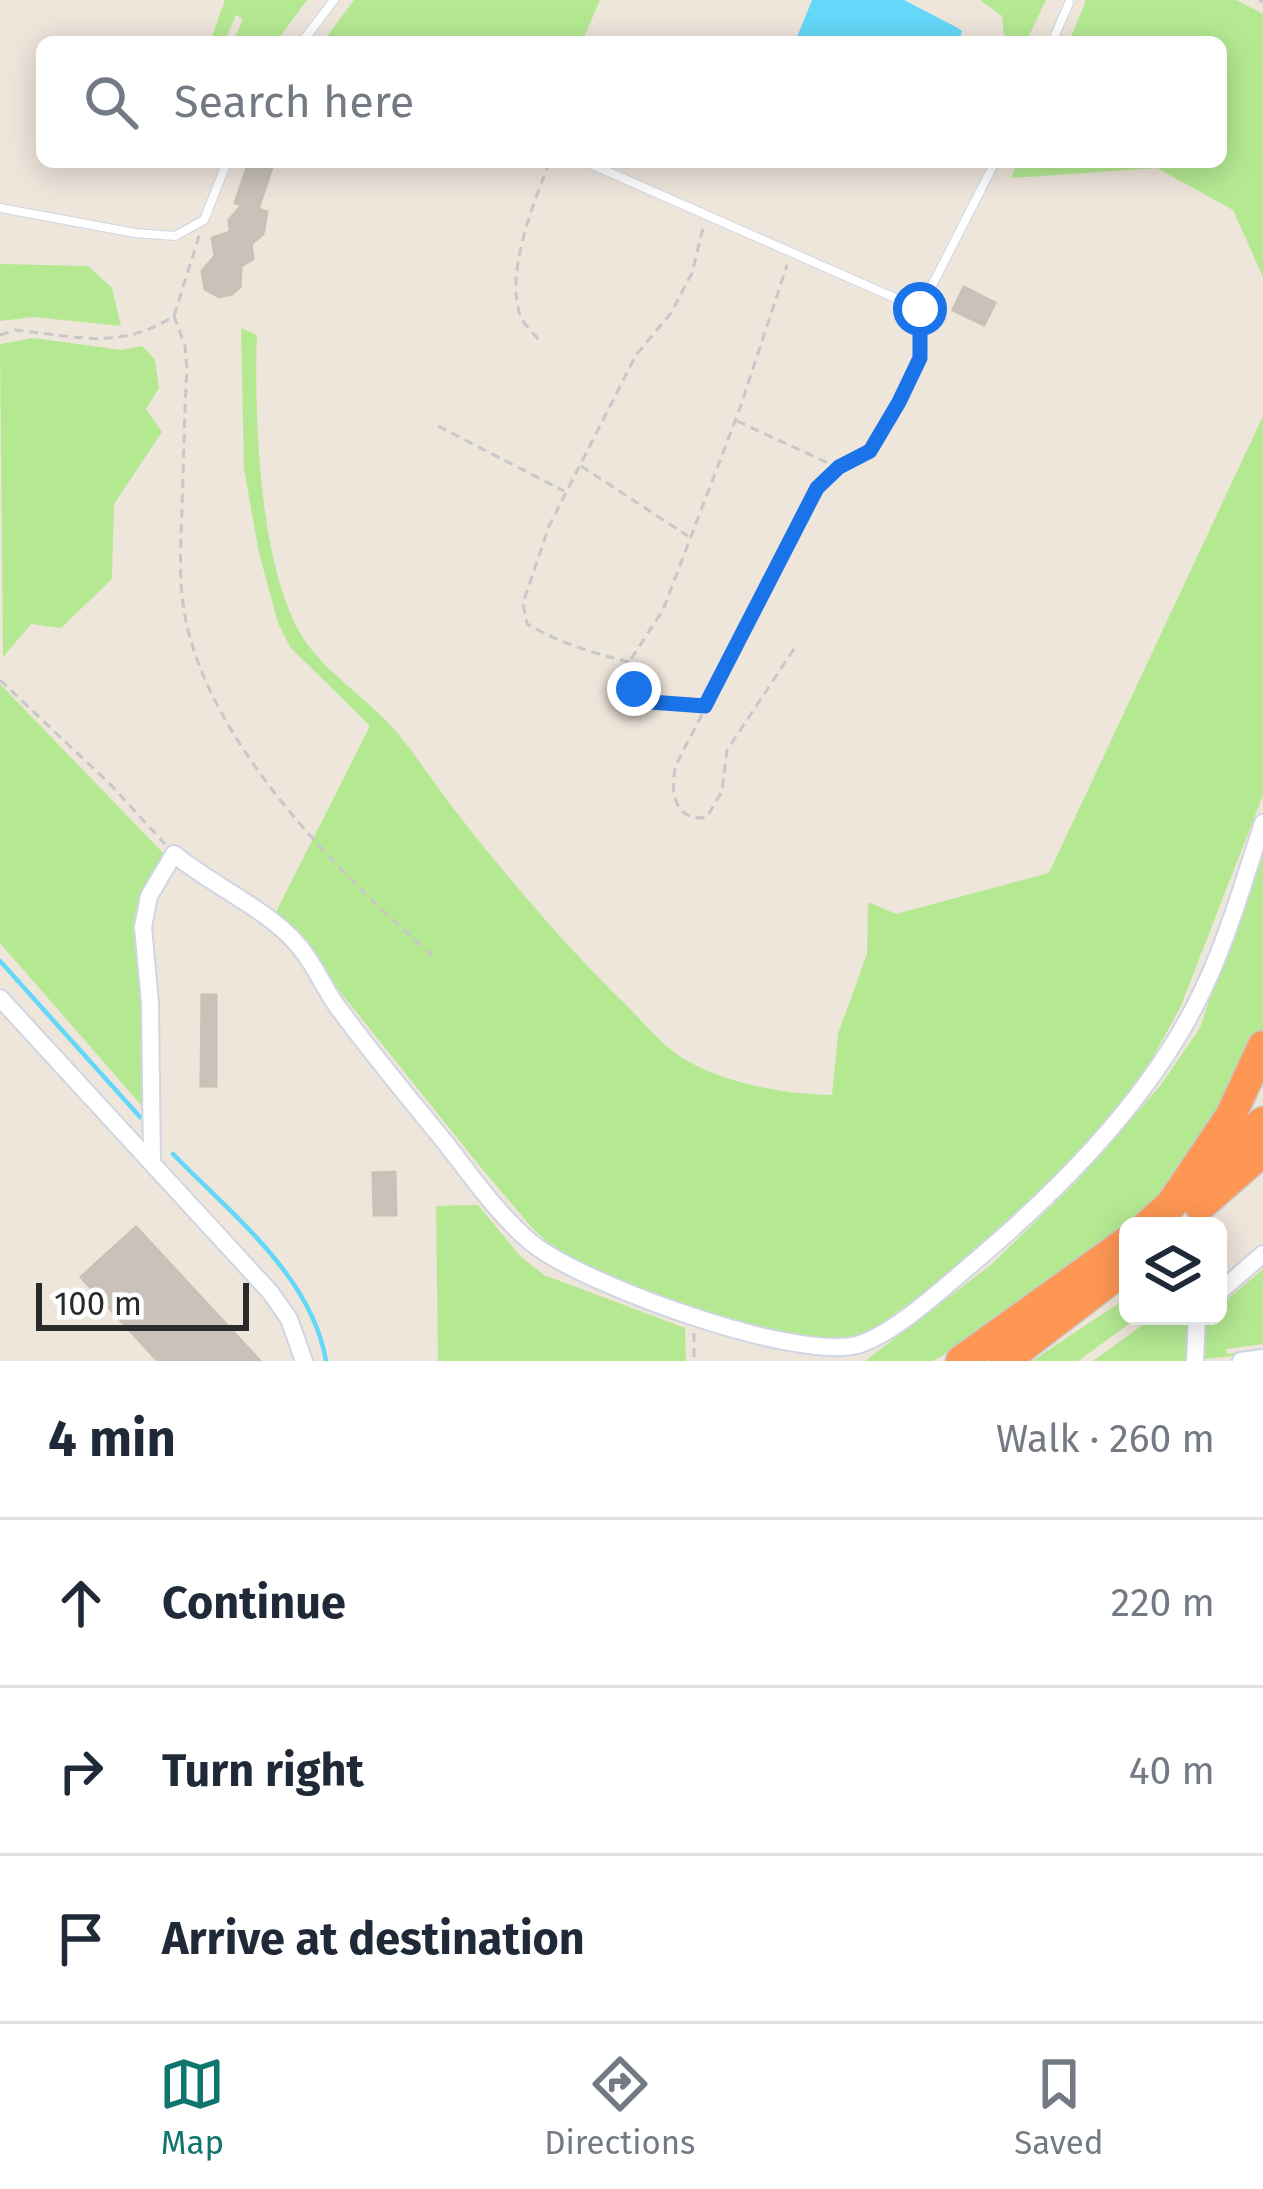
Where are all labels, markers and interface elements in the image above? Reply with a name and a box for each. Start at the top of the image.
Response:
search box [36,36,1227,168]
icon: search [78,69,144,135]
text: Search here [174,75,414,129]
route start [893,282,947,336]
route end [607,662,661,716]
map controls [1119,1217,1227,1325]
button: layers [1119,1217,1227,1325]
scale bar [36,1277,249,1330]
text: 100 m [54,1284,142,1324]
text: 4 min [48,1408,176,1470]
text: Walk · 260 m [996,1416,1215,1462]
icon: ahead [48,1570,114,1636]
text: Continue [162,1576,346,1630]
text: 220 m [1111,1580,1215,1626]
icon: right [48,1738,114,1804]
text: Turn right [162,1744,364,1798]
text: 40 m [1129,1748,1215,1794]
icon: arrive [48,1906,114,1972]
text: Arrive at destination [162,1912,585,1966]
tab: Map [159,2051,225,2163]
tab: Directions [544,2051,696,2163]
tab: Saved [1014,2051,1104,2163]

